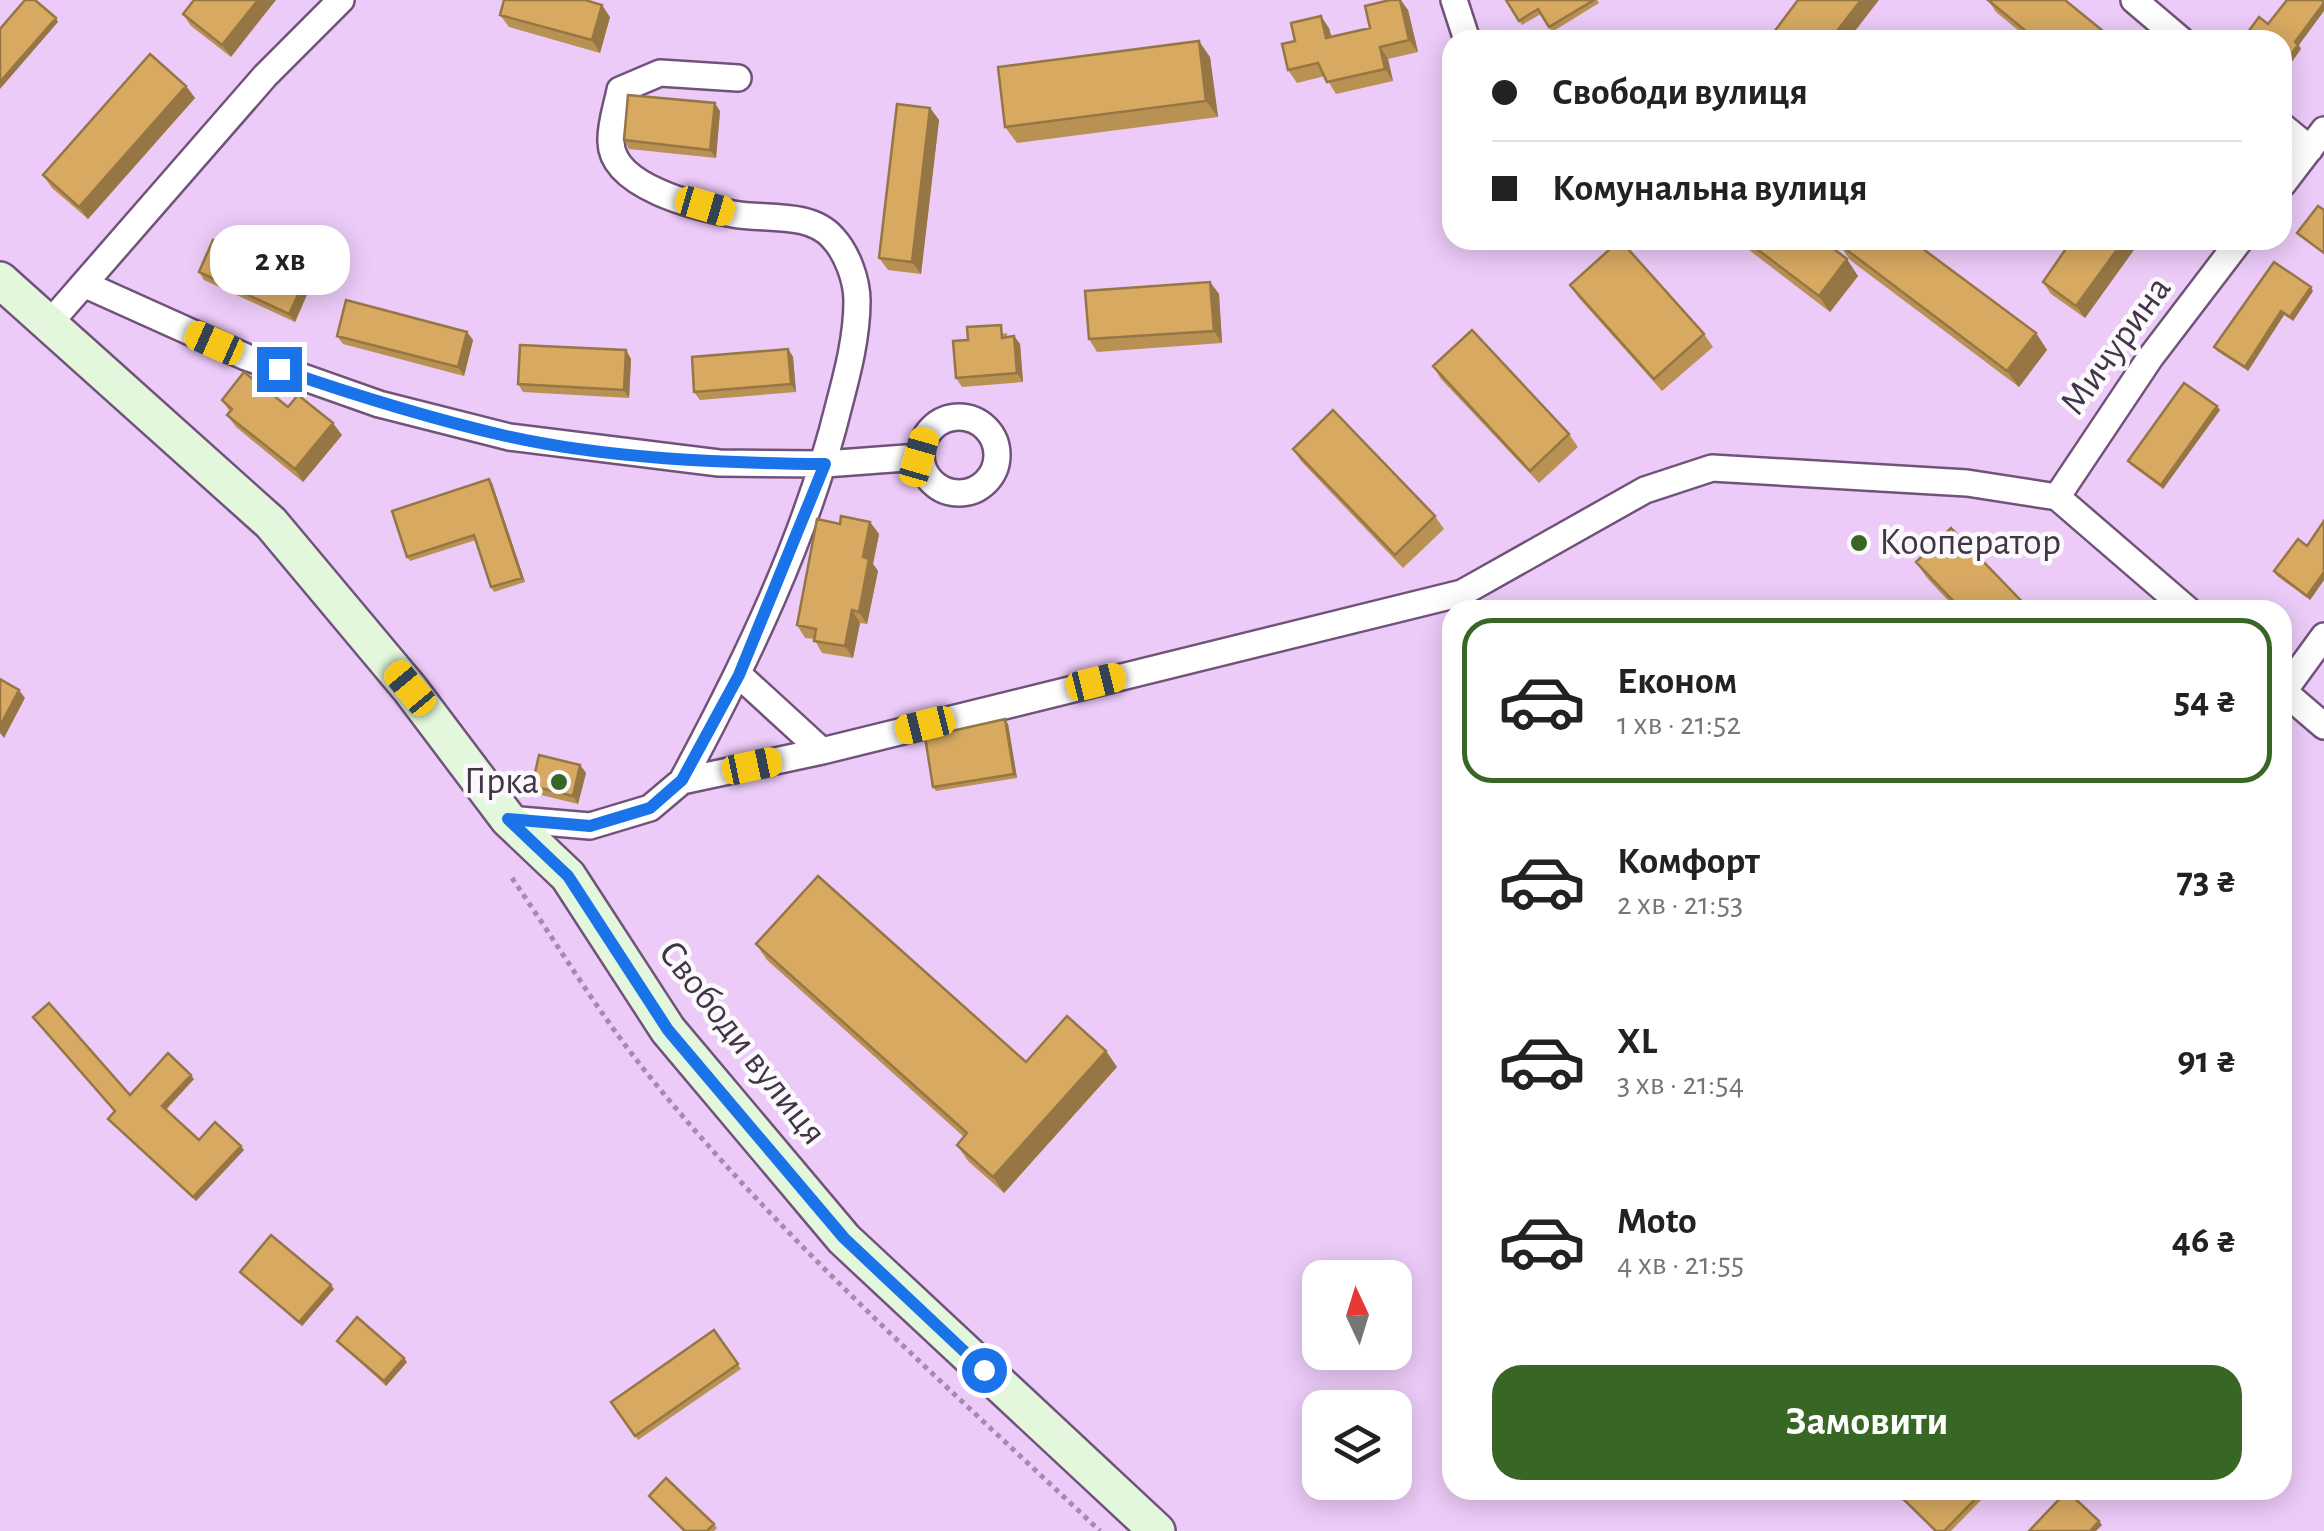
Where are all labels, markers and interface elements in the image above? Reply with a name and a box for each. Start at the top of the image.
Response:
text: Свободи вулиця [1552,74,1808,112]
text: Комунальна вулиця [1552,170,1868,208]
car [672,183,738,229]
callout: 2 хв [209,224,349,294]
text: 2 хв [255,244,305,276]
street label: Мичурина [2053,270,2179,422]
car [180,317,248,369]
route end [257,347,302,392]
car [896,424,942,490]
place label: Кооператор [1879,524,2061,562]
marker: Кооператор [1848,532,1870,554]
car [379,655,441,721]
icon: car [1497,656,1587,746]
car [1063,660,1129,704]
text: Економ [1617,663,1737,701]
text: 54 ₴ [2174,682,2237,720]
car [892,703,958,747]
text: 1 хв · 21:52 [1617,708,1741,740]
car [720,745,784,787]
place label: Гірка [464,763,539,801]
marker: Гірка [548,771,570,793]
icon: car [1497,836,1587,926]
text: Комфорт [1617,843,1760,881]
text: 73 ₴ [2177,862,2237,900]
text: 2 хв · 21:53 [1617,888,1743,920]
street label: Свободи вулиця [651,934,833,1152]
icon: car [1497,1016,1587,1106]
text: XL [1617,1023,1657,1061]
text: 91 ₴ [2177,1042,2237,1080]
text: 3 хв · 21:54 [1617,1068,1744,1100]
icon: car [1497,1196,1587,1286]
text: Moto [1617,1203,1697,1241]
text: 46 ₴ [2172,1222,2237,1260]
text: 4 хв · 21:55 [1617,1248,1744,1280]
north arrow [1302,1260,1412,1370]
map controls [1302,1260,1412,1500]
route start [962,1348,1007,1393]
button: Замовити [1492,1365,2242,1480]
button: layers [1302,1390,1412,1500]

